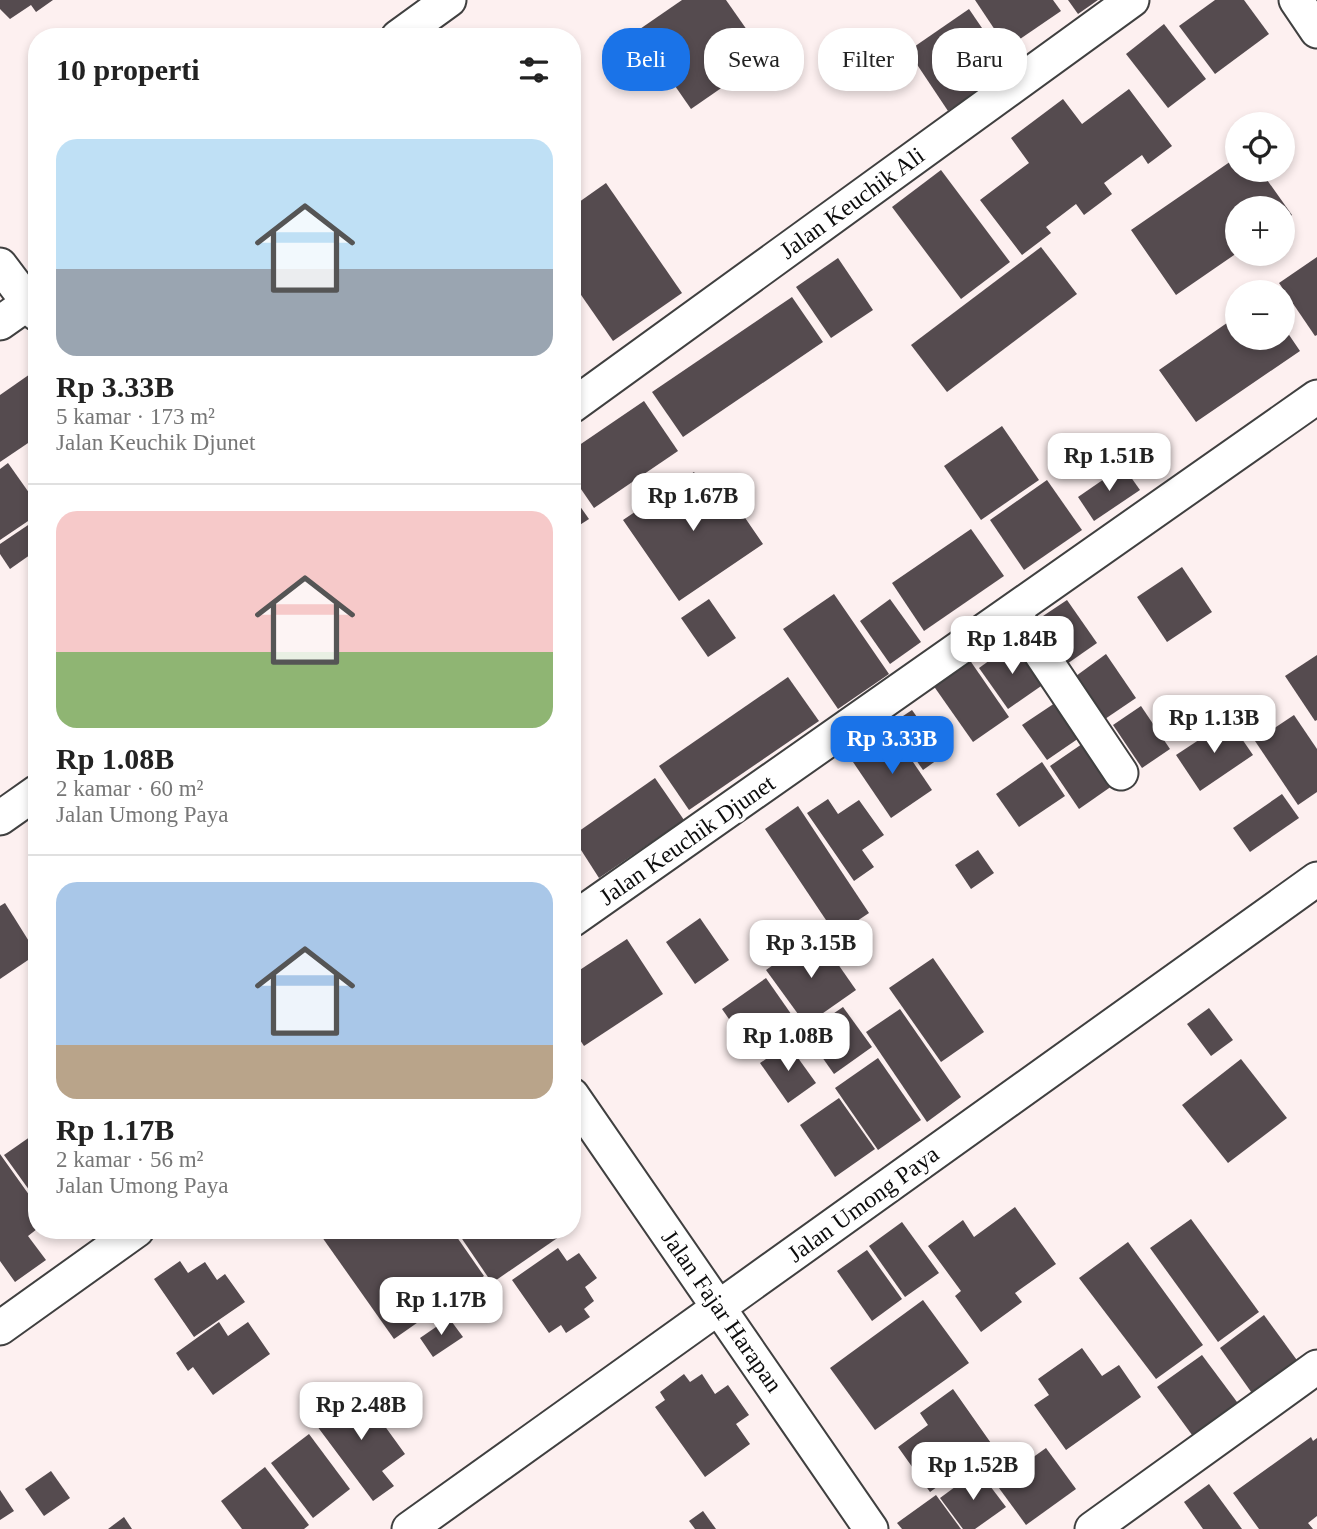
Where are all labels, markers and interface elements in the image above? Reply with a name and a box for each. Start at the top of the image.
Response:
chip: Beli [602,28,690,91]
chip: Sewa [704,28,804,91]
chip: Filter [818,28,918,91]
chip: Baru [932,28,1027,91]
icon: filters [515,51,553,89]
text: 10 properti [56,53,200,86]
map controls [1225,112,1295,350]
button: locate [1225,112,1295,182]
street label: Jalan Keuchik Ali [775,142,929,264]
icon: home [242,185,368,311]
button: + [1225,196,1295,266]
button: − [1225,280,1295,350]
text: Rp 3.33B [56,370,174,403]
text: 5 kamar · 173 m² [56,404,215,429]
text: Jalan Keuchik Djunet [56,430,255,455]
pin: Rp 1.51B [1037,434,1181,493]
text: Rp 1.51B [1064,443,1154,468]
pin: Rp 1.67B [621,474,765,533]
text: Rp 1.67B [648,483,738,508]
icon: home [242,557,368,683]
pin: Rp 1.84B [940,616,1084,676]
text: Rp 1.84B [967,626,1057,651]
pin: Rp 1.13B [1142,696,1286,755]
text: Rp 1.13B [1169,705,1259,730]
pin: Rp 3.33B [820,716,964,776]
text: Rp 3.33B [847,726,937,751]
text: Rp 1.08B [56,742,174,775]
street label: Jalan Keuchik Djunet [594,770,780,910]
text: 2 kamar · 60 m² [56,776,203,801]
text: Jalan Umong Paya [56,802,228,827]
pin: Rp 3.15B [739,920,883,980]
icon: home [242,928,368,1054]
text: Rp 3.15B [766,930,856,955]
pin: Rp 1.08B [716,1014,860,1073]
text: Rp 1.08B [743,1023,833,1048]
text: Rp 1.17B [56,1113,174,1146]
street label: Jalan Umong Paya [783,1140,944,1267]
text: 2 kamar · 56 m² [56,1147,203,1172]
text: Jalan Umong Paya [56,1173,228,1198]
street label: Jalan Fajar Harapan [656,1225,788,1397]
pin: Rp 1.17B [369,1278,513,1337]
text: Rp 1.17B [396,1287,486,1312]
pin: Rp 2.48B [289,1382,433,1442]
text: Rp 2.48B [316,1392,406,1417]
pin: Rp 1.52B [901,1442,1045,1502]
text: Rp 1.52B [928,1452,1018,1477]

